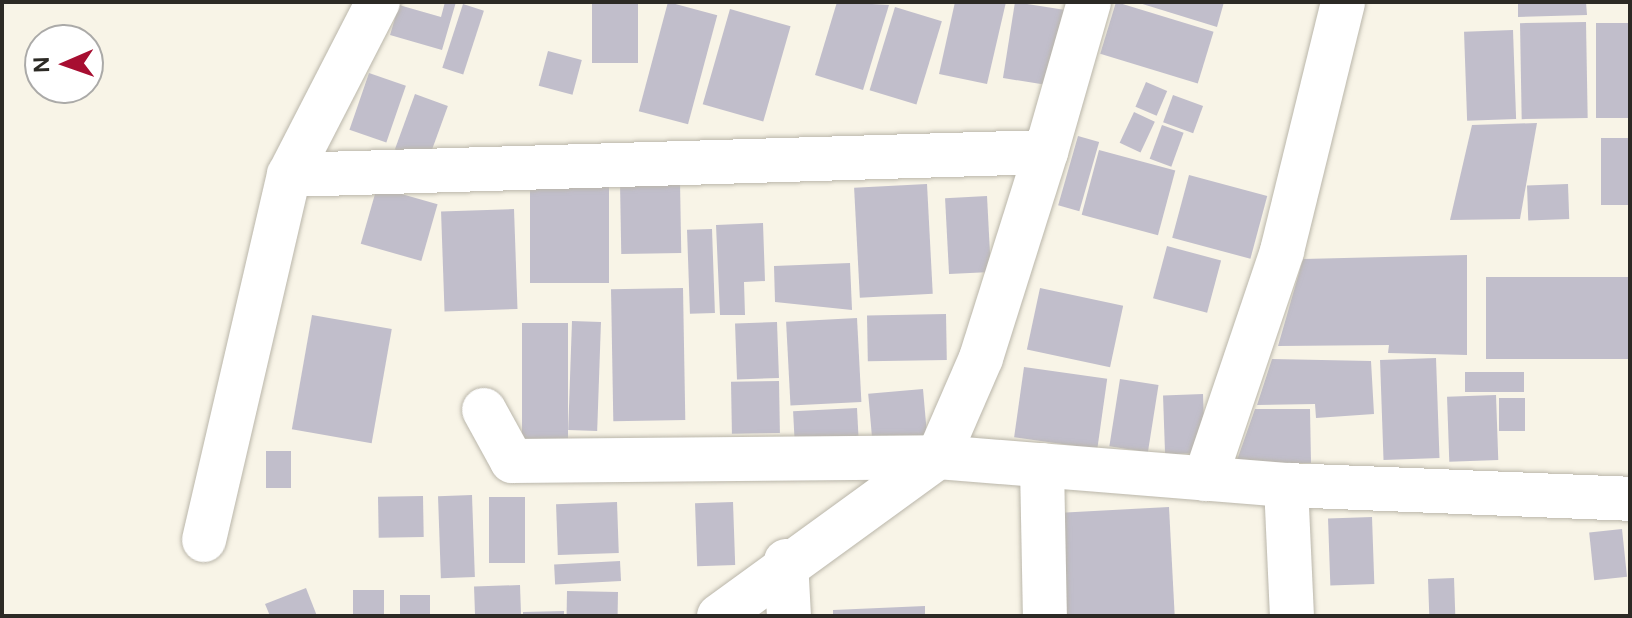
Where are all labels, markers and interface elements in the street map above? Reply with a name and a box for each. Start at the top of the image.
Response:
north arrow [24,24,104,104]
text: N [27,56,56,73]

